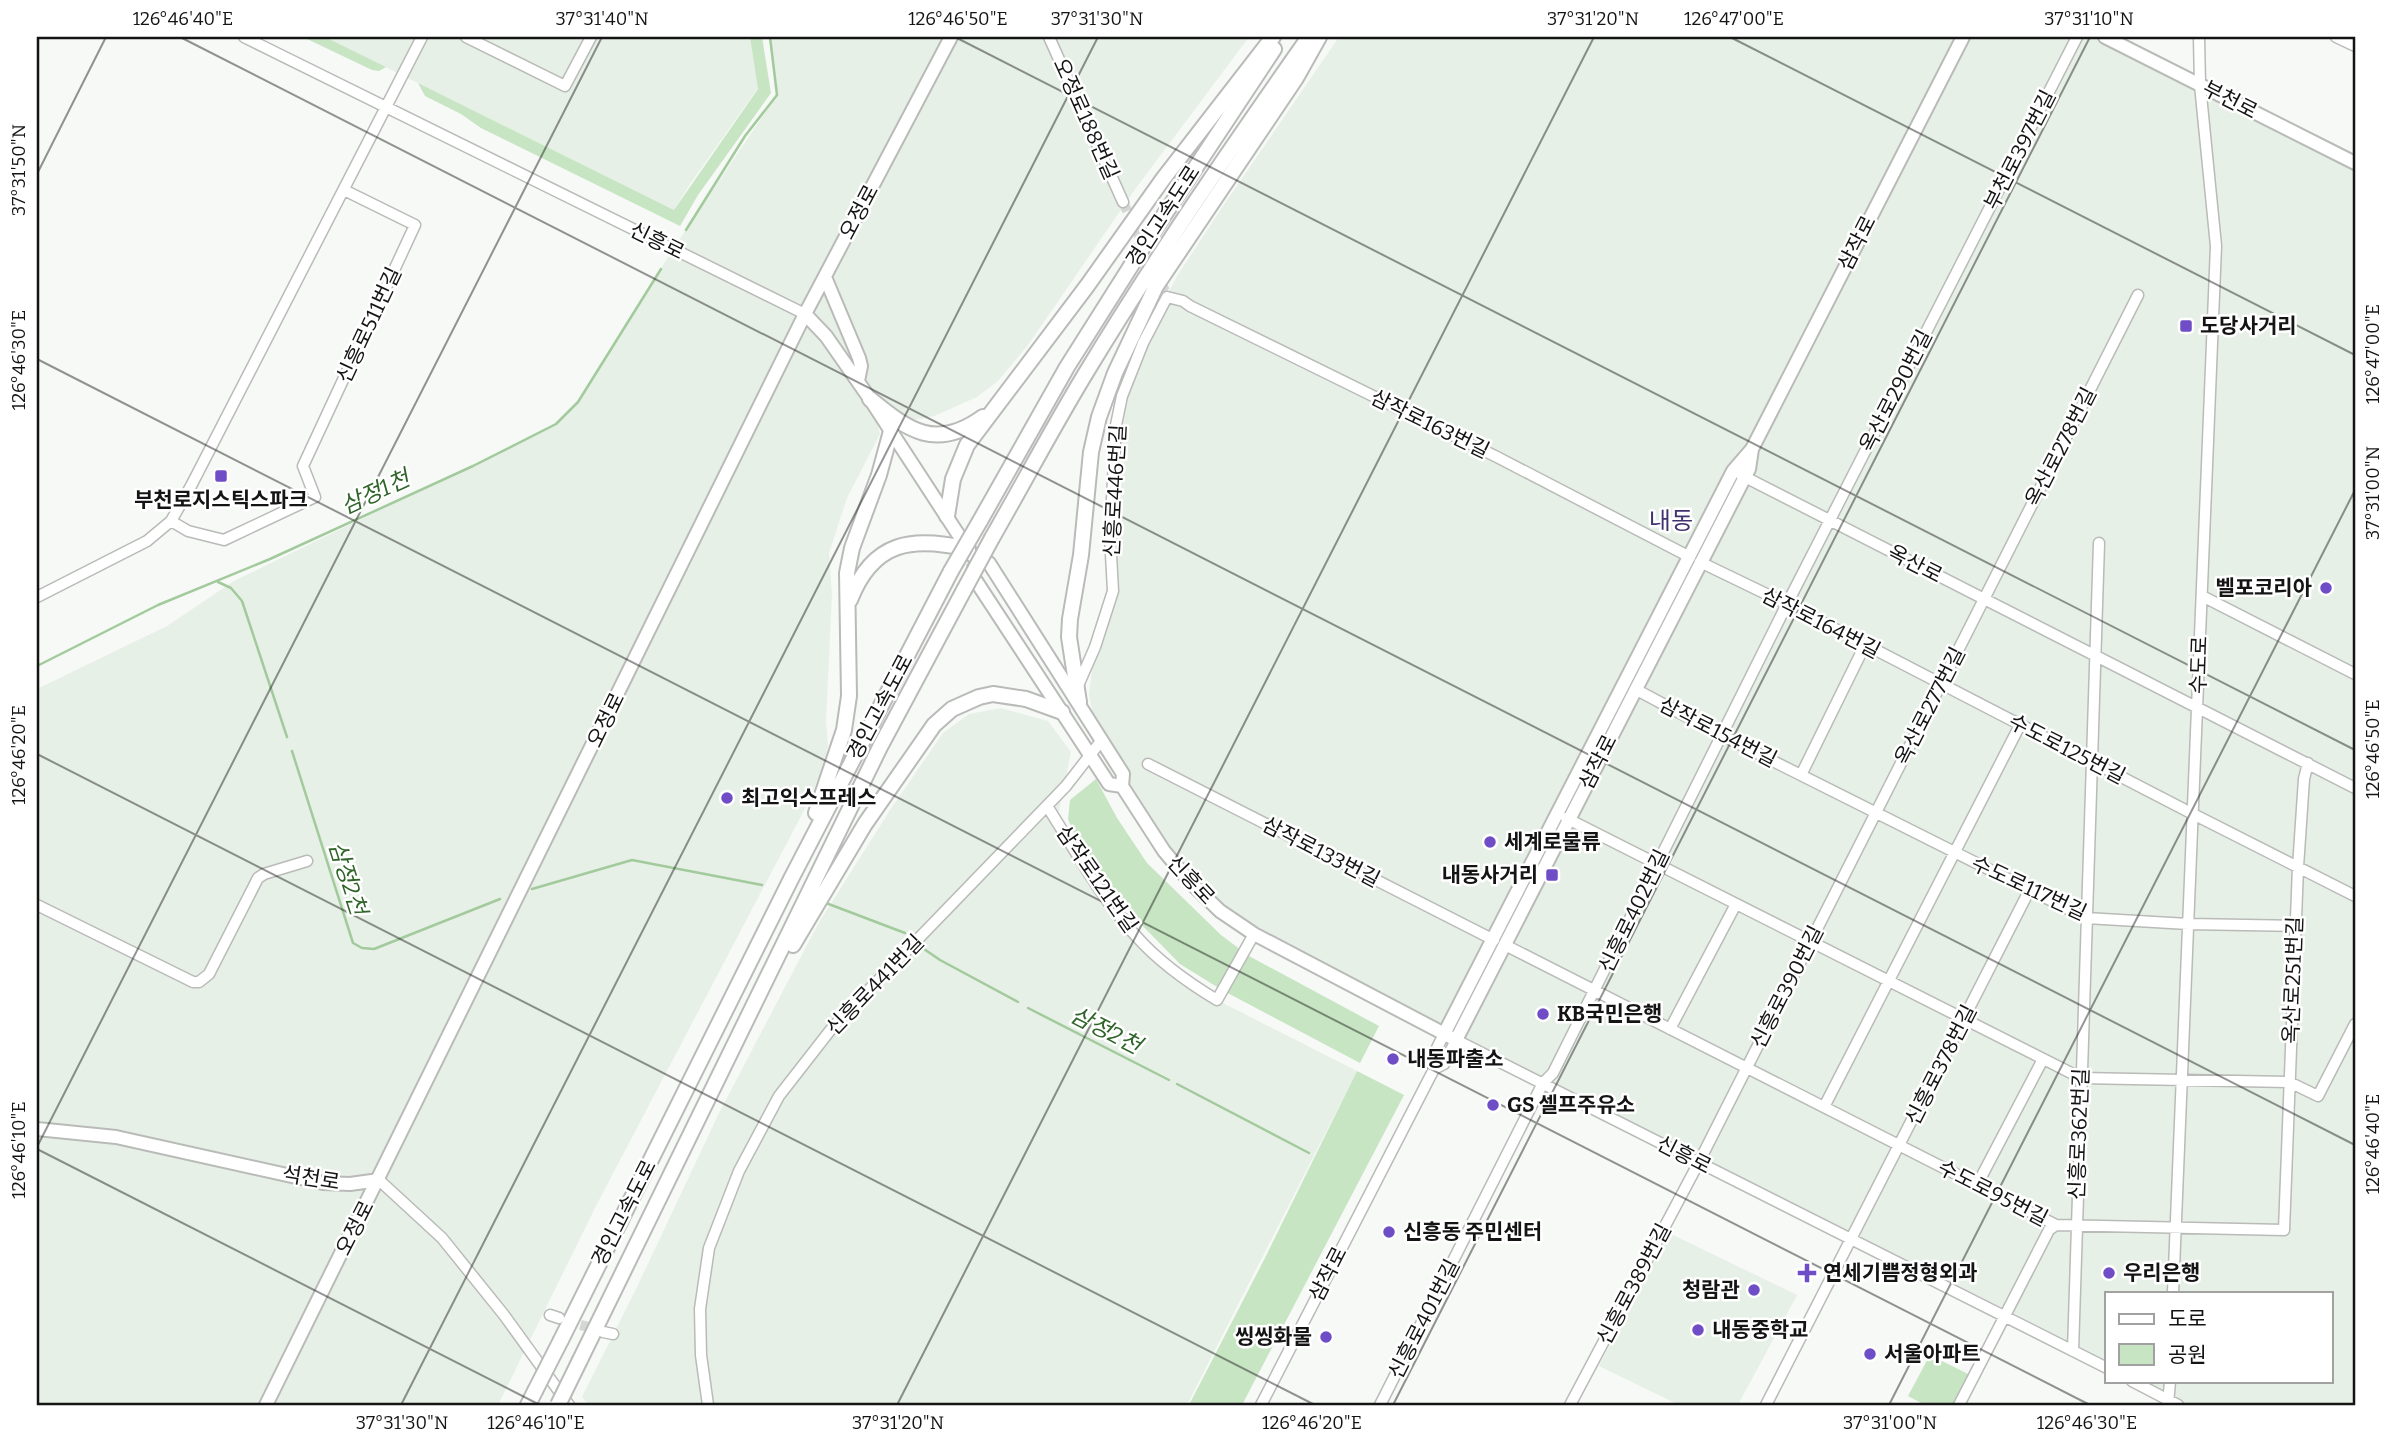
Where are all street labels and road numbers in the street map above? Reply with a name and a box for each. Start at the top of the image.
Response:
street label: 오정로188번길 [1048,54,1124,184]
street label: 부천로 [2198,75,2262,125]
street label: 부천로397번길 [1979,86,2061,214]
street label: 경인고속도로 [1121,160,1205,272]
street label: 오정로 [834,180,884,244]
street label: 삼작로 [1832,211,1882,275]
street label: 신흥로 [625,217,689,265]
street label: 신흥로511번길 [331,263,407,387]
street label: 옥산로290번길 [1854,325,1938,457]
street label: 옥산로278번길 [2020,383,2102,511]
street label: 삼작로163번길 [1366,384,1494,464]
street label: 신흥로446번길 [1099,424,1131,558]
street label: 옥산로 [1883,539,1947,589]
street label: 삼작로164번길 [1757,582,1885,664]
street label: 수도로 [2185,636,2213,694]
street label: 옥산로277번길 [1889,643,1971,769]
street label: 경인고속도로 [841,650,919,764]
street label: 오정로 [582,688,630,752]
street label: 삼작로154번길 [1655,691,1781,773]
street label: 수도로125번길 [2004,708,2130,790]
street label: 삼작로 [1573,730,1623,794]
street label: 삼작로133번길 [1258,811,1384,893]
street label: 삼작로121번길 [1050,820,1144,938]
street label: 신흥로402번길 [1593,845,1675,977]
street label: 신흥로 [1162,850,1220,910]
street label: 수도로117번길 [1967,850,2091,926]
street label: 옥산로251번길 [2278,916,2308,1044]
street label: 신흥로390번길 [1745,921,1829,1053]
street label: 신흥로441번길 [821,929,929,1041]
street label: 신흥로378번길 [1900,1001,1982,1129]
street label: 신흥로362번길 [2064,1068,2094,1200]
street label: 신흥로 [1652,1130,1716,1180]
street label: 수도로95번길 [1934,1154,2052,1232]
street label: 경인고속도로 [586,1155,662,1271]
street label: 석천로 [280,1161,342,1195]
street label: 오정로 [330,1196,380,1260]
street label: 신흥로389번길 [1591,1219,1677,1349]
street label: 삼작로 [1303,1242,1353,1306]
street label: 신흥로401번길 [1383,1255,1465,1383]

